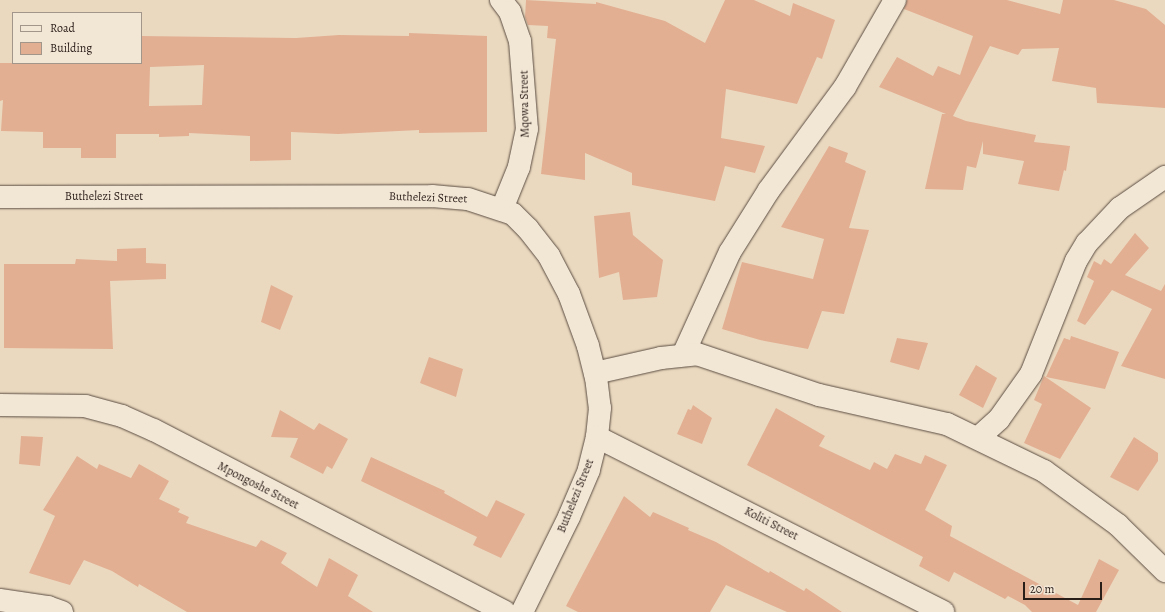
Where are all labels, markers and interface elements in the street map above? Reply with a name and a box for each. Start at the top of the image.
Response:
legend [12,12,142,64]
text: Road [50,20,75,36]
text: Building [50,40,92,56]
street label: Mqowa Street [517,70,533,138]
street label: Buthelezi Street [389,189,467,207]
street label: Buthelezi Street [65,190,143,204]
street label: Buthelezi Street [555,457,597,535]
street label: Mpongoshe Street [215,459,301,513]
street label: Koliti Street [742,504,800,544]
scale bar [1025,574,1104,600]
text: 20 m [1030,581,1054,597]

